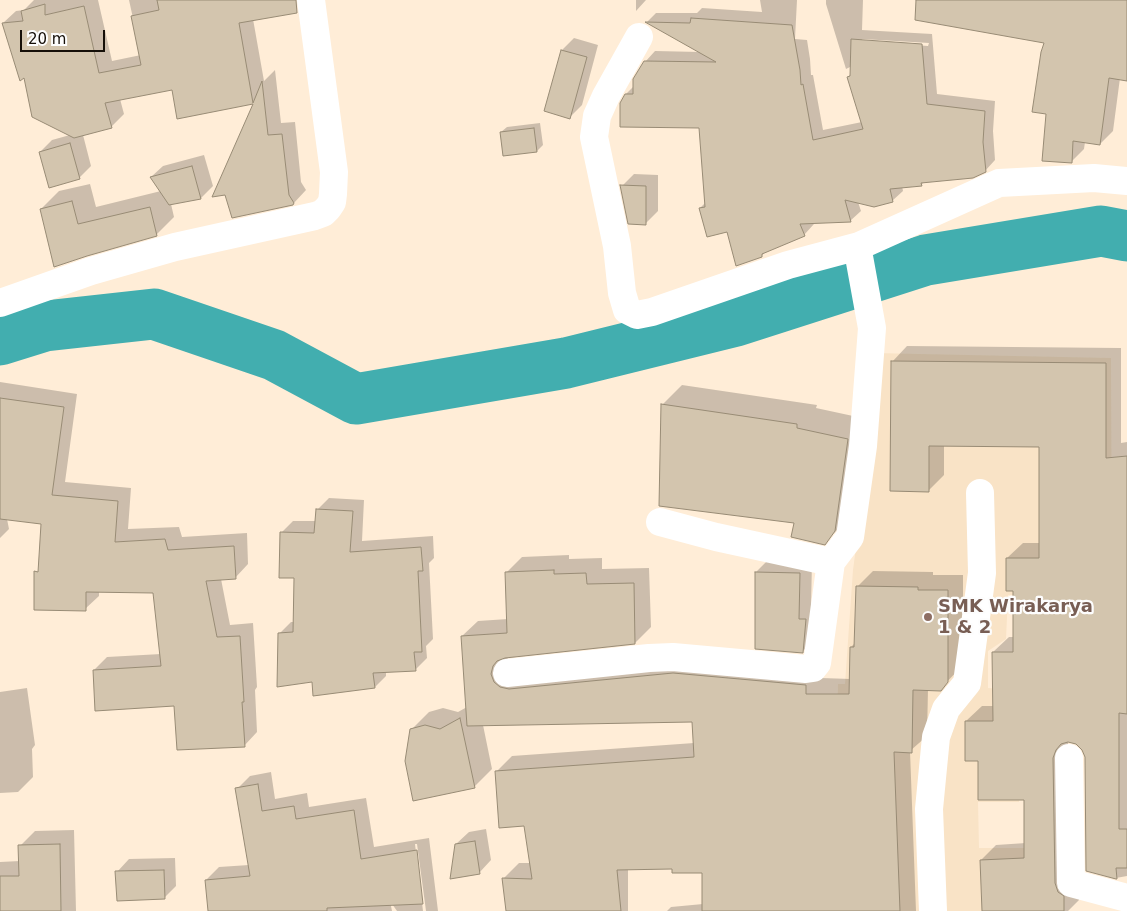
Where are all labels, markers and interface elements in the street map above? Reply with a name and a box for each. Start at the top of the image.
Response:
scale bar [22,20,108,52]
text: 20 m [28,30,66,48]
place label: SMK Wirakarya 1 & 2 [938,596,1093,638]
marker: SMK Wirakarya 1 & 2 [922,611,934,623]

